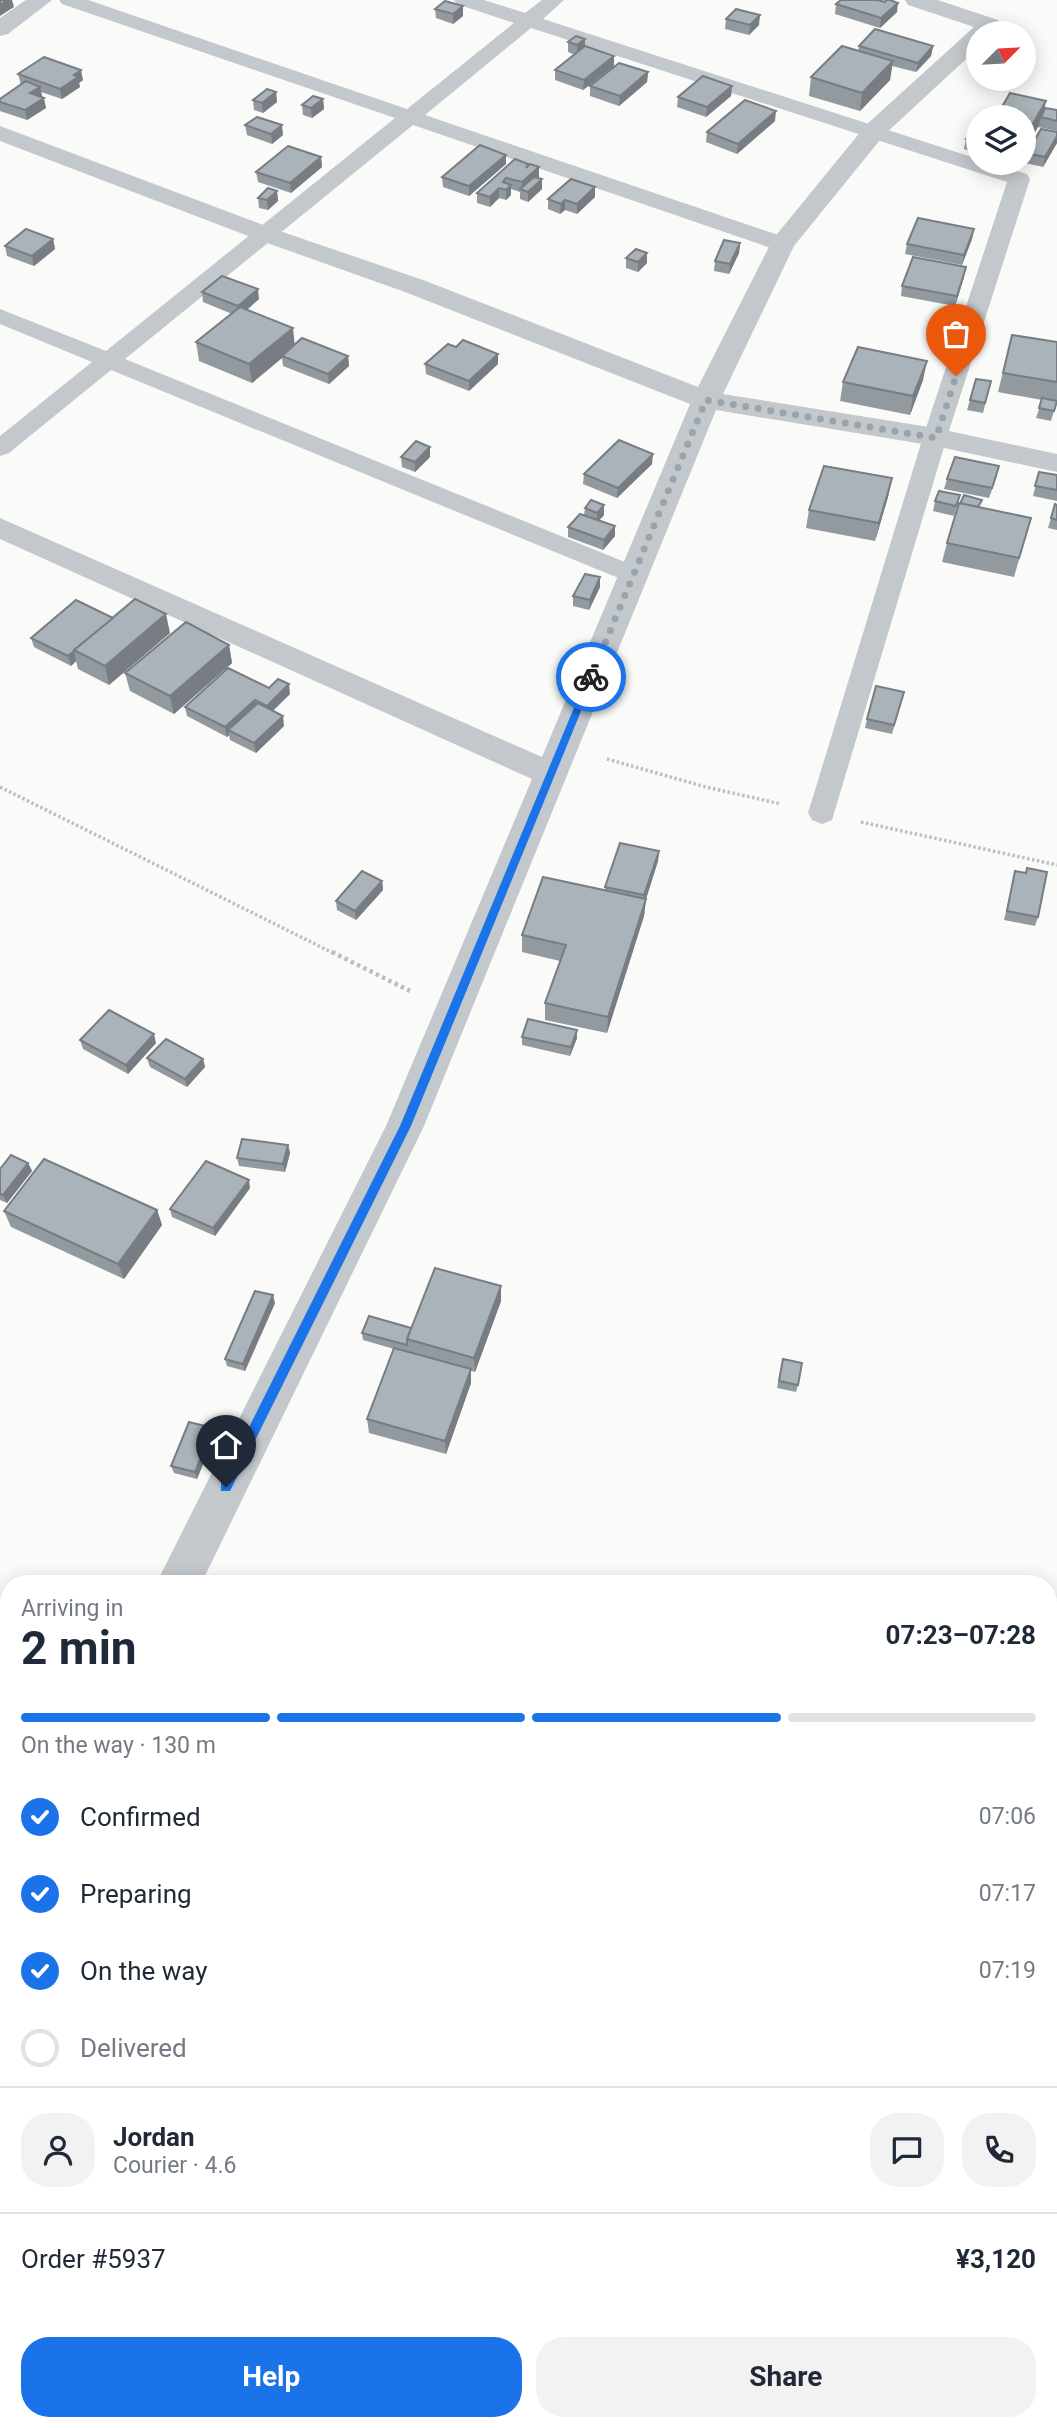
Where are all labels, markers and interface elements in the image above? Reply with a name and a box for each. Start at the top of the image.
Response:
north arrow [966,21,1036,91]
map controls [966,21,1036,175]
button: layers [966,105,1036,175]
pin [926,304,986,376]
icon: bag [937,315,975,353]
courier [556,642,626,712]
icon: bike [572,658,610,696]
pin [196,1415,256,1487]
icon: home [207,1426,245,1464]
text: Arriving in [21,1595,124,1622]
text: 07:23–07:28 [886,1620,1036,1650]
text: 2 min [21,1621,137,1675]
text: On the way · 130 m [21,1732,216,1759]
icon: check [21,1798,59,1836]
text: Confirmed [80,1802,201,1832]
text: 07:06 [979,1803,1036,1830]
icon: check [21,1875,59,1913]
text: Preparing [80,1879,192,1909]
text: 07:17 [979,1880,1036,1907]
icon: check [21,1952,59,1990]
text: On the way [80,1956,208,1986]
text: 07:19 [979,1957,1036,1984]
text: Delivered [80,2033,187,2063]
button: person [21,2113,95,2187]
button: chat [870,2113,944,2187]
button: phone [962,2113,1036,2187]
text: Jordan [113,2122,195,2152]
text: Courier · 4.6 [113,2152,236,2179]
text: Order #5937 [21,2244,166,2274]
text: ¥3,120 [956,2244,1036,2274]
button: Help [21,2337,522,2417]
button: Share [536,2337,1036,2417]

